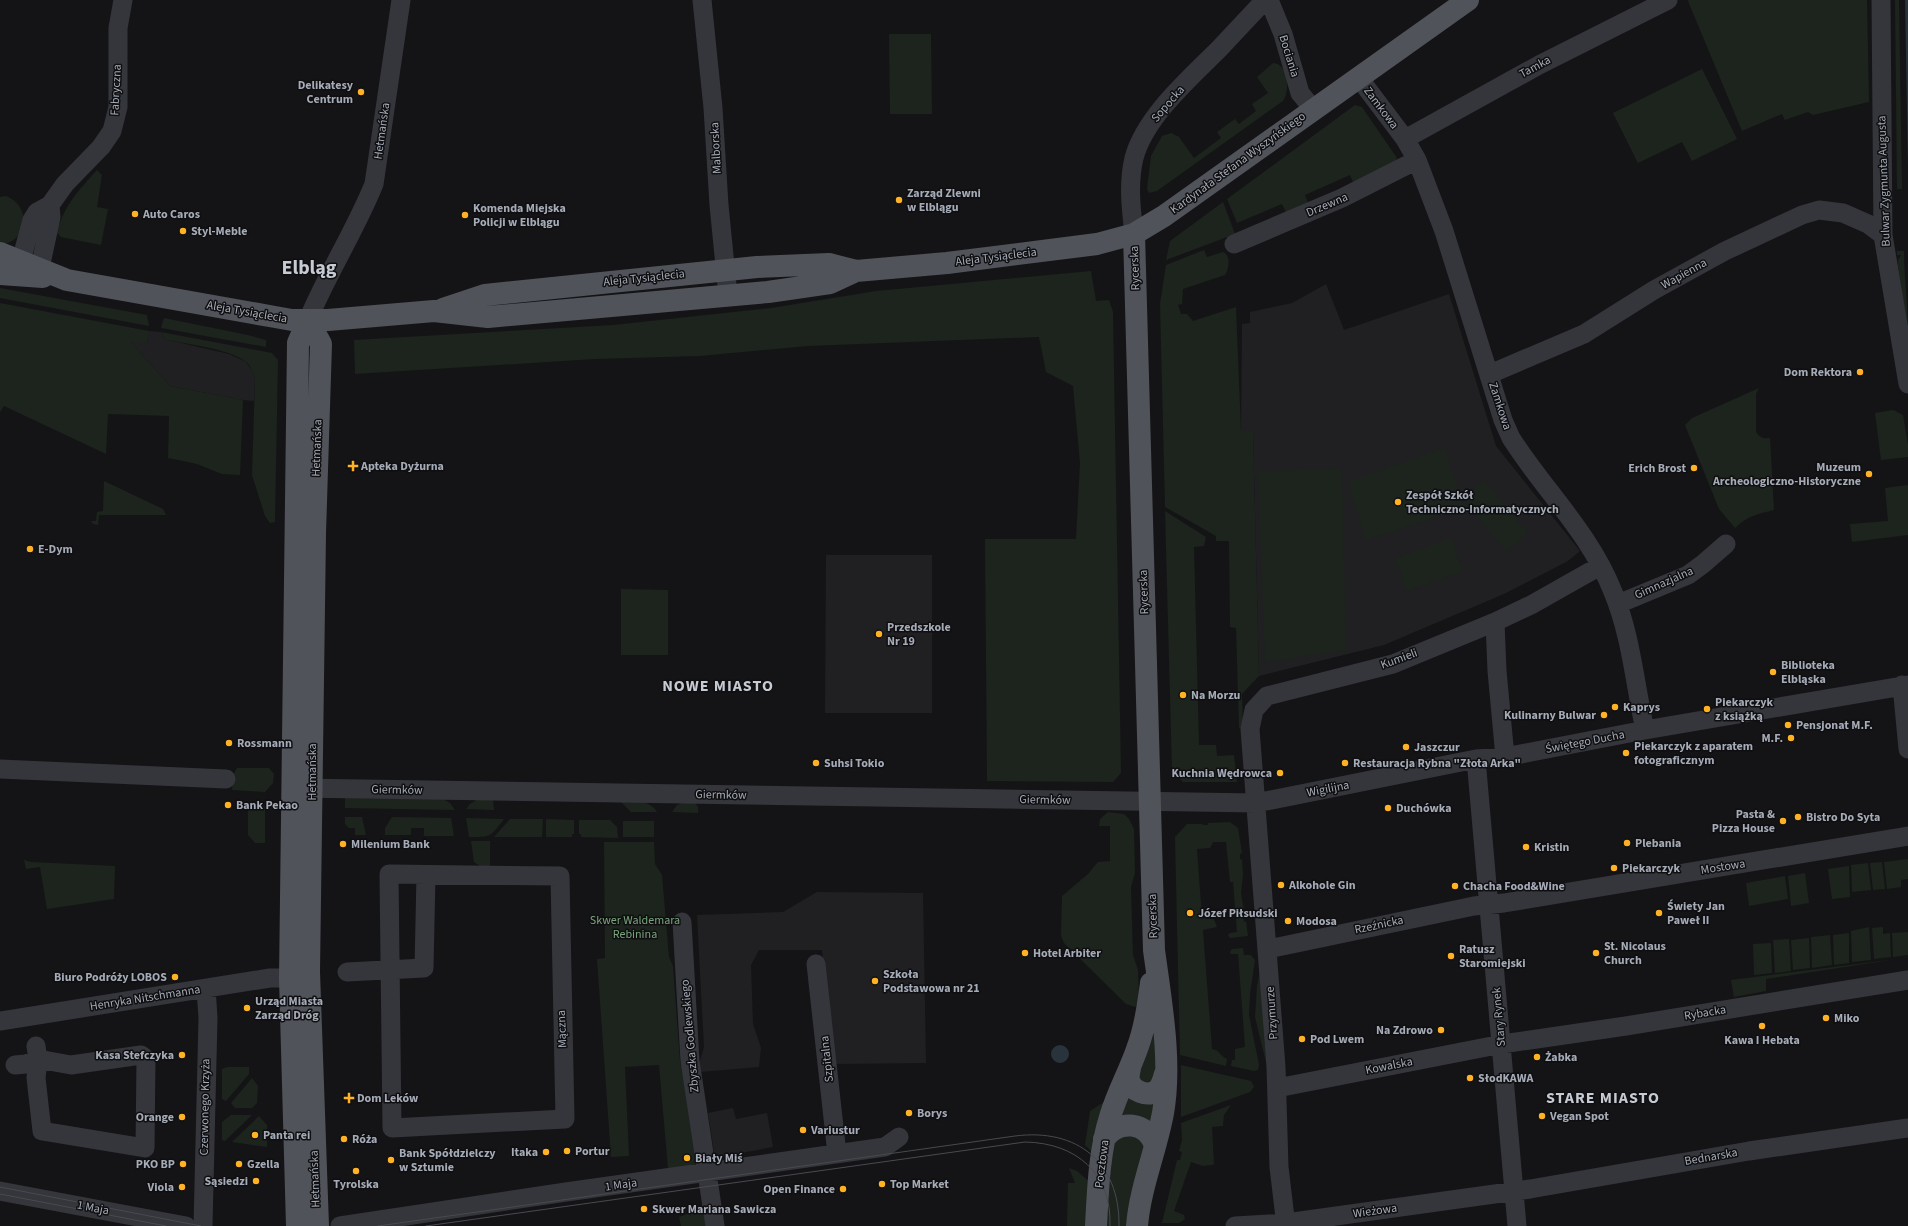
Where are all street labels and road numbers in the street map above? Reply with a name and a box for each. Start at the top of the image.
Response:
street label: Bociania [1274,33,1304,79]
street label: Tamka [1516,52,1554,82]
street label: Fabryczna [106,64,126,116]
street label: Sopocka [1147,82,1189,126]
street label: Zamkowa [1359,83,1403,133]
street label: Hetmańska [370,102,394,160]
street label: Kardynała Stefana Wyszyńskiego [1167,108,1309,218]
street label: Bulwar Zygmunta Augusta [1873,115,1895,247]
street label: Malborska [706,122,726,174]
street label: Drzewna [1304,189,1350,221]
street label: Aleja Tysiąclecia [954,244,1038,270]
street label: Rycerska [1126,245,1144,291]
street label: Wapienna [1658,254,1710,294]
street label: Aleja Tysiąclecia [603,265,685,291]
street label: Aleja Tysiąclecia [205,297,289,327]
street label: Zamkowa [1484,380,1516,432]
street label: Hetmańska [308,419,326,477]
street label: Gimnazjalna [1632,562,1696,604]
street label: Rycerska [1135,569,1153,615]
street label: Kumieli [1378,644,1420,674]
street label: Świętego Ducha [1544,726,1626,758]
street label: Hetmańska [304,743,321,801]
street label: Wigilijna [1305,777,1351,801]
street label: Giermków [371,781,423,799]
street label: Giermków [695,786,747,804]
street label: Giermków [1019,791,1071,809]
street label: Mostowa [1699,855,1747,879]
street label: Rycerska [1144,893,1162,939]
street label: Rzeźnicka [1353,912,1405,938]
street label: Zbyszka Godlewskiego [677,979,703,1093]
street label: Henryka Nitschmanna [89,981,201,1015]
street label: Przymurze [1262,986,1282,1040]
street label: Stary Rynek [1488,987,1510,1047]
street label: Rybacka [1683,1001,1727,1025]
street label: Mączna [553,1010,571,1048]
street label: Szpitalna [816,1035,838,1083]
street label: Kowalska [1364,1053,1414,1079]
street label: Czerwonego Krzyża [196,1058,214,1156]
street label: Pocztowa [1091,1139,1113,1189]
street label: Bednarska [1683,1144,1739,1170]
street label: Hetmańska [306,1150,324,1208]
street label: 1 Maja [604,1174,638,1196]
street label: 1 Maja [76,1197,110,1219]
street label: Wieżowa [1352,1199,1398,1223]

